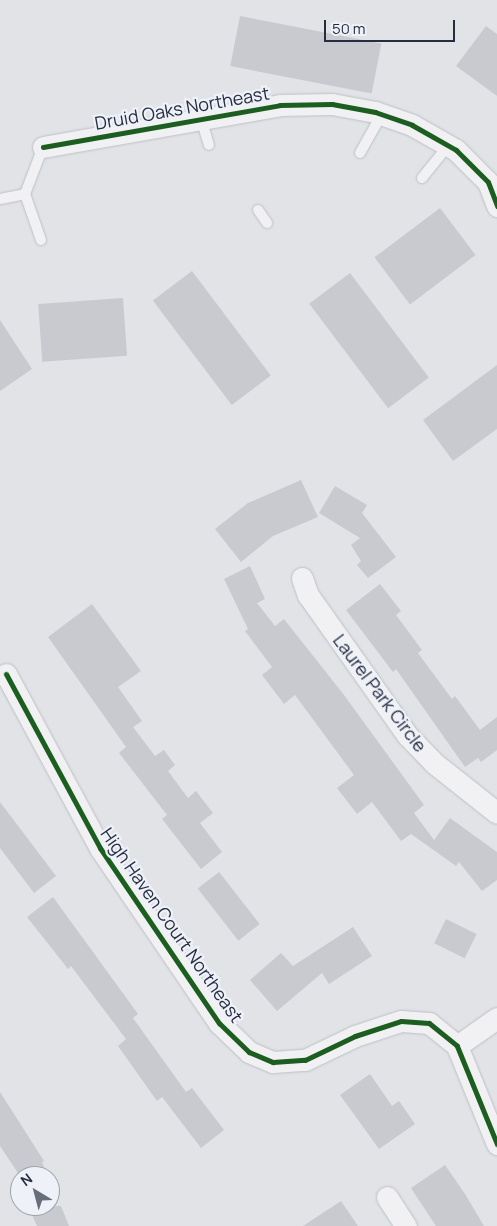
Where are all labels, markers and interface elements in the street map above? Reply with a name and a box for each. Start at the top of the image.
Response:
scale bar [327,10,458,42]
text: 50 m [332,18,366,39]
street label: Druid Oaks Northeast [93,82,271,134]
street label: Laurel Park Circle [329,630,431,756]
street label: High Haven Court Northeast [96,824,248,1026]
north arrow [10,1166,60,1216]
text: N [17,1169,36,1190]

